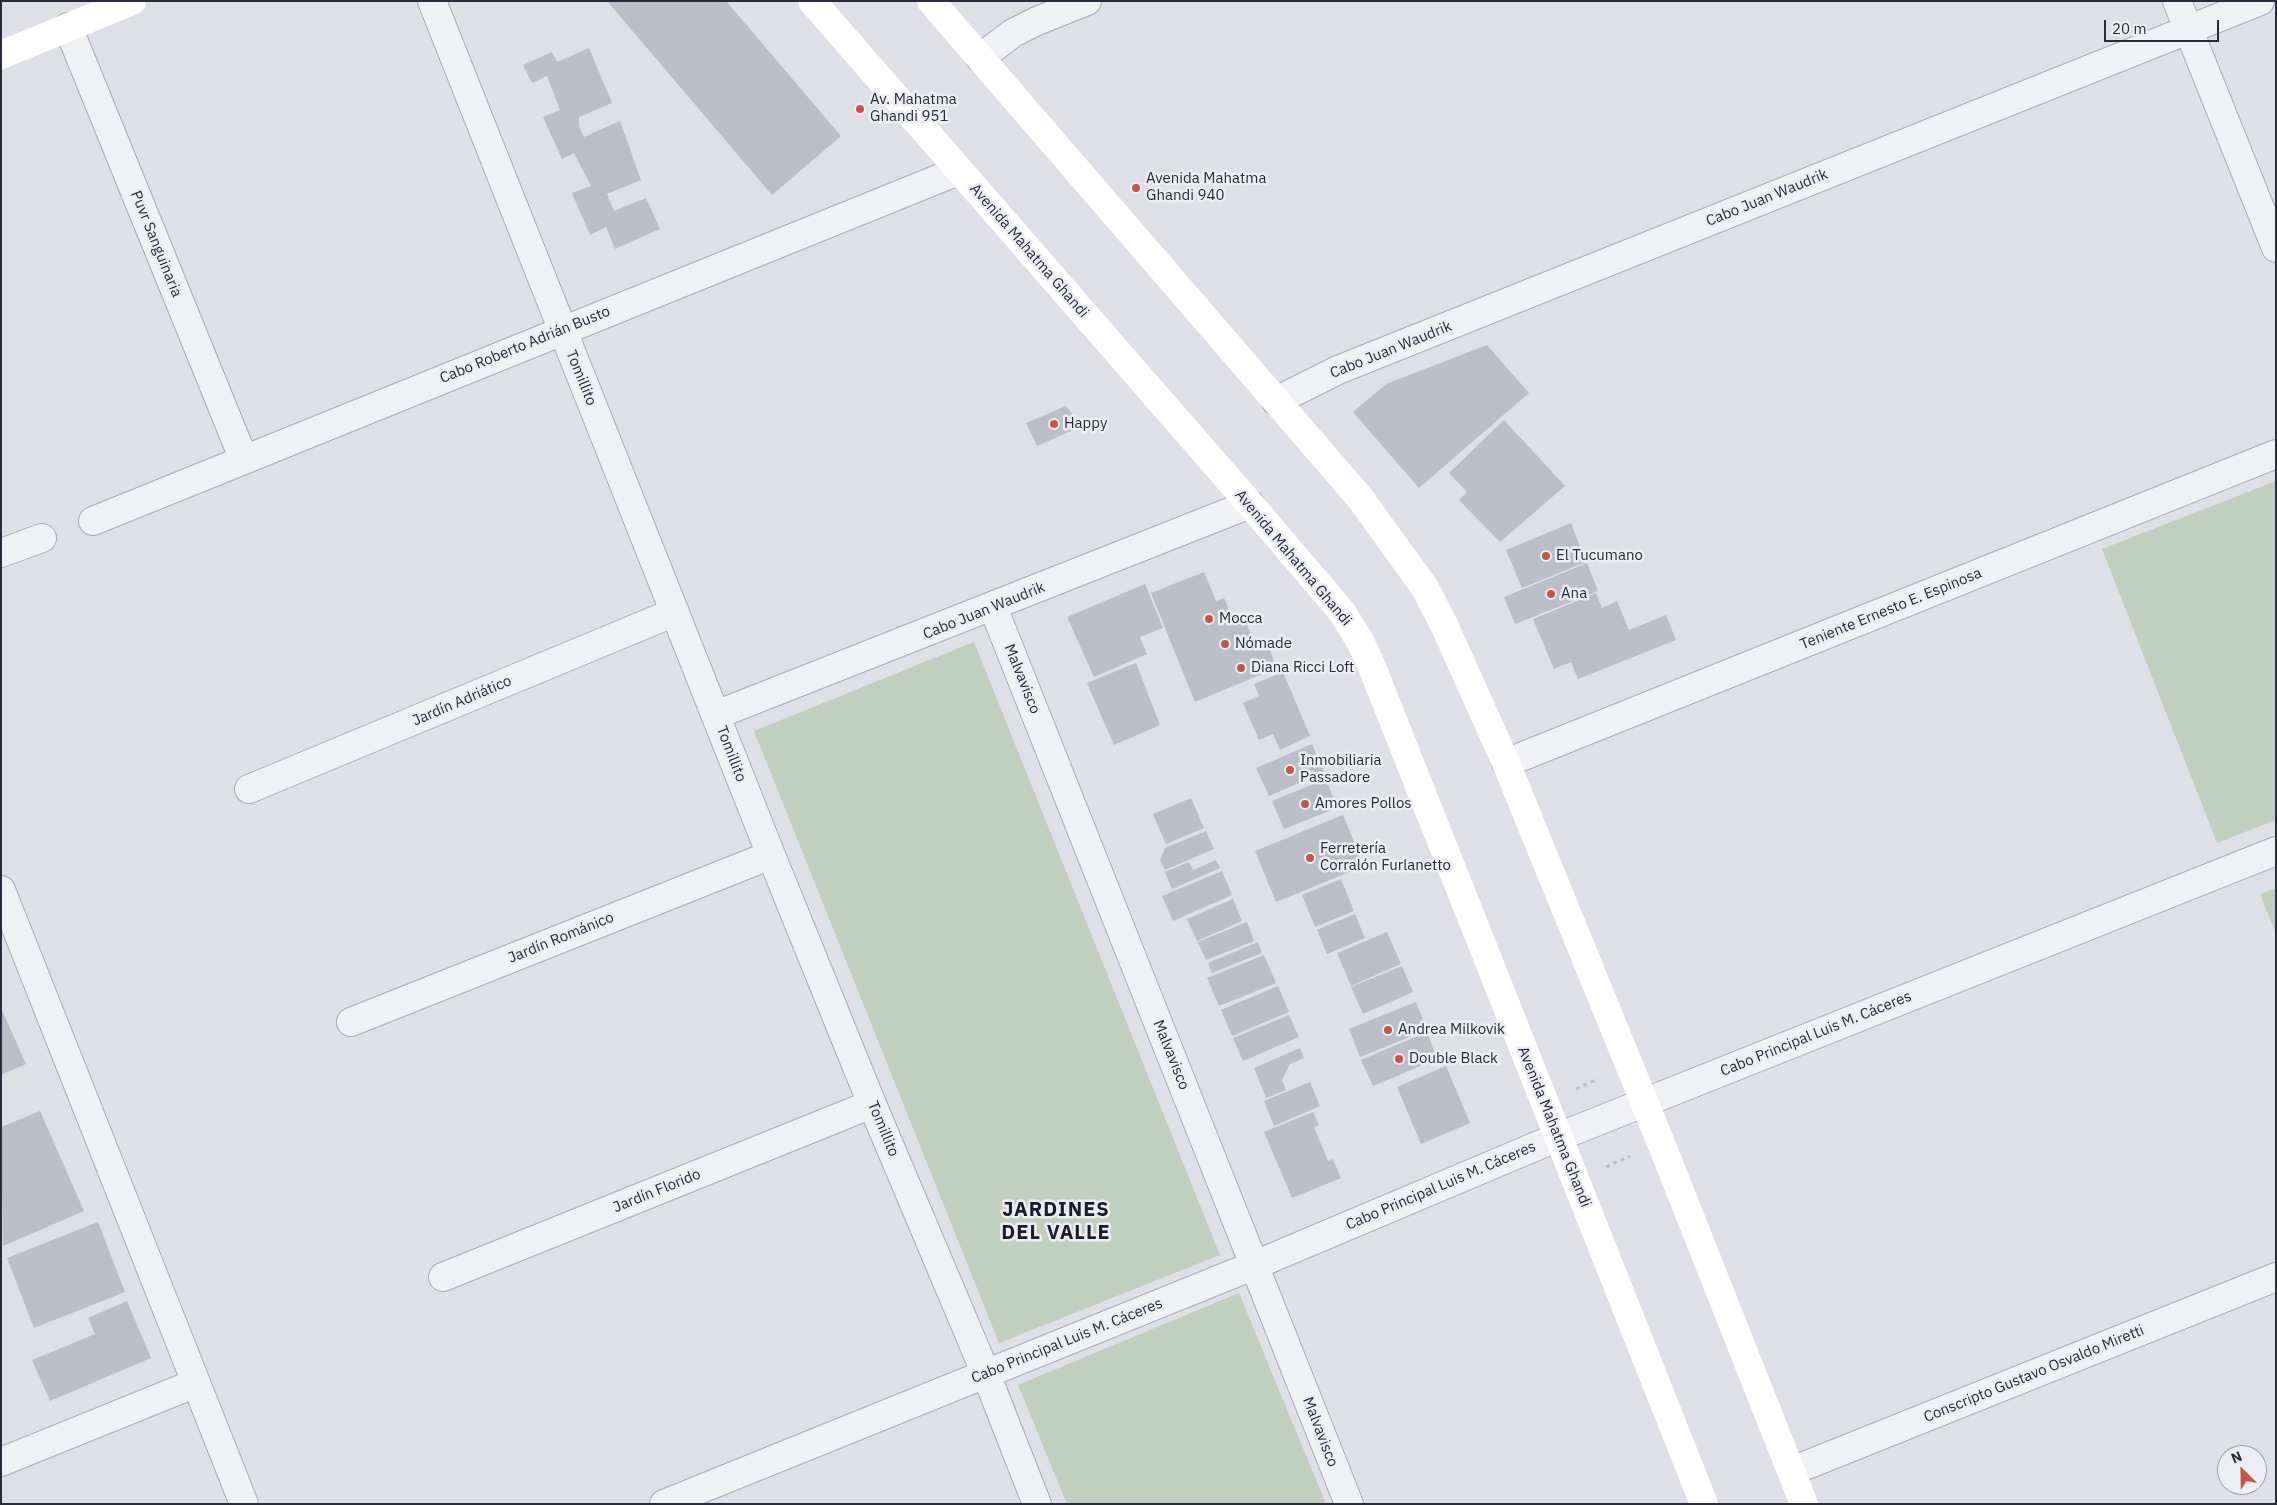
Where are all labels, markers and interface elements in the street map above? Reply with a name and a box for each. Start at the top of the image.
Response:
scale bar [2107,10,2222,42]
text: 20 m [2112,19,2147,38]
place label: Av. Mahatma Ghandi 951 [870,91,957,126]
marker: Av. Mahatma Ghandi 951 [854,103,866,115]
street label: Cabo Juan Waudrik [1703,165,1831,231]
place label: Avenida Mahatma Ghandi 940 [1146,170,1266,205]
street label: Avenida Mahatma Ghandi [966,180,1092,322]
marker: Avenida Mahatma Ghandi 940 [1130,182,1142,194]
street label: Puvr Sanguinaria [126,188,186,300]
street label: Cabo Roberto Adrián Busto [437,303,613,387]
street label: Cabo Juan Waudrik [1327,317,1455,383]
street label: Tomillito [562,348,600,408]
place label: Happy [1064,415,1107,433]
marker: Happy [1048,418,1060,430]
street label: Avenida Mahatma Ghandi [1231,486,1355,630]
place label: El Tucumano [1556,547,1643,565]
marker: El Tucumano [1540,550,1552,562]
street label: Teniente Ernesto E. Espinosa [1798,564,1984,654]
street label: Cabo Juan Waudrik [920,578,1048,644]
place label: Ana [1561,585,1587,603]
marker: Ana [1545,588,1557,600]
place label: Mocca [1219,610,1263,628]
marker: Mocca [1203,613,1215,625]
place label: Nómade [1235,635,1292,653]
marker: Nómade [1219,638,1231,650]
street label: Malvavisco [1000,642,1044,716]
place label: Diana Ricci Loft [1251,659,1354,677]
marker: Diana Ricci Loft [1235,662,1247,674]
street label: Jardín Adriático [410,672,514,730]
street label: Tomillito [712,724,750,784]
place label: Inmobiliaria Passadore [1300,752,1382,787]
marker: Inmobiliaria Passadore [1284,764,1296,776]
place label: Amores Pollos [1315,795,1412,813]
marker: Amores Pollos [1299,798,1311,810]
place label: Ferretería Corralón Furlanetto [1320,840,1451,875]
marker: Ferretería Corralón Furlanetto [1304,852,1316,864]
street label: Jardín Románico [505,909,617,967]
street label: Cabo Principal Luis M. Cáceres [1718,987,1914,1081]
street label: Malvavisco [1149,1018,1193,1092]
place label: Andrea Milkovik [1398,1021,1505,1039]
marker: Andrea Milkovik [1382,1024,1394,1036]
street label: Avenida Mahatma Ghandi [1513,1044,1595,1210]
place label: Double Black [1409,1050,1498,1068]
marker: Double Black [1393,1053,1405,1065]
street label: Tomillito [863,1099,903,1159]
street label: Cabo Principal Luis M. Cáceres [1343,1138,1539,1234]
street label: Jardín Florido [611,1165,703,1217]
district label: JARDINES DEL VALLE [1000,1198,1112,1245]
street label: Cabo Principal Luis M. Cáceres [969,1294,1165,1388]
street label: Conscripto Gustavo Osvaldo Miretti [1921,1321,2147,1427]
street label: Malvavisco [1298,1394,1342,1470]
north arrow [2217,1445,2267,1495]
text: N [2228,1447,2245,1467]

